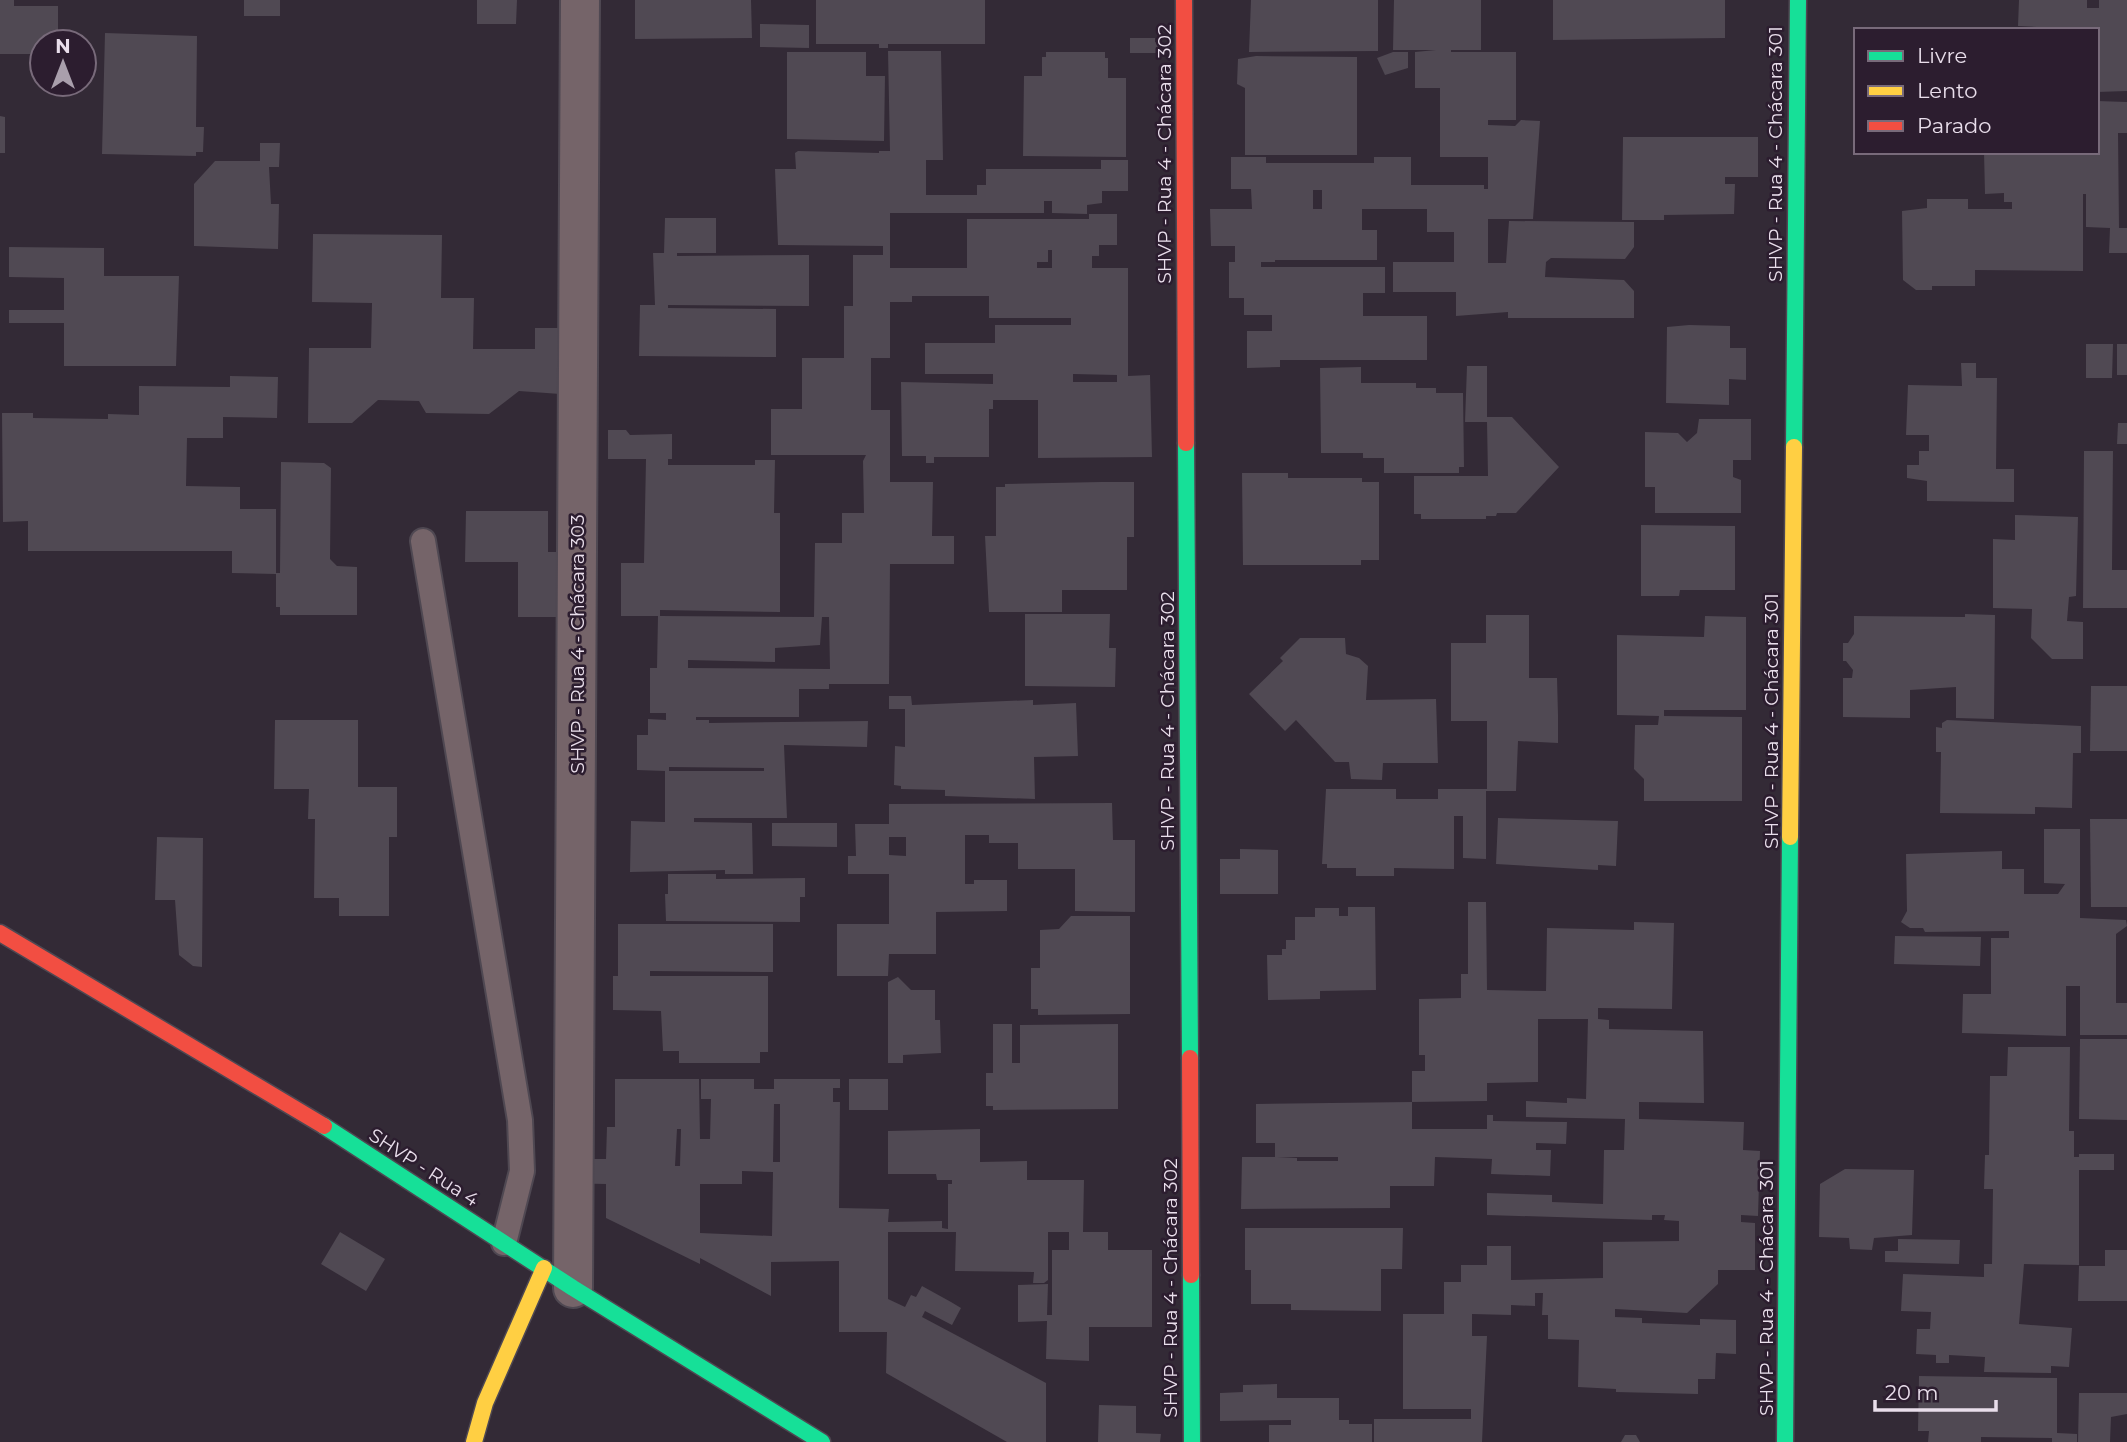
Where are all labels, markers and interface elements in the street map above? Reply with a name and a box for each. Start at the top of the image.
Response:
street label: SHVP - Rua 4 - Chácara 302 [1153,24,1176,284]
street label: SHVP - Rua 4 - Chácara 301 [1764,26,1787,282]
north arrow [28,28,98,98]
legend [1854,28,2099,154]
text: N [55,35,71,58]
text: Livre [1917,43,1967,68]
text: Lento [1917,78,1977,103]
text: Parado [1917,113,1992,138]
street label: SHVP - Rua 4 - Chácara 303 [566,514,589,774]
street label: SHVP - Rua 4 - Chácara 302 [1156,591,1179,851]
street label: SHVP - Rua 4 - Chácara 301 [1760,593,1783,849]
street label: SHVP - Rua 4 [365,1123,483,1212]
street label: SHVP - Rua 4 - Chácara 302 [1159,1158,1182,1418]
street label: SHVP - Rua 4 - Chácara 301 [1755,1160,1778,1416]
scale bar [1875,1368,1996,1412]
text: 20 m [1885,1380,1939,1405]

